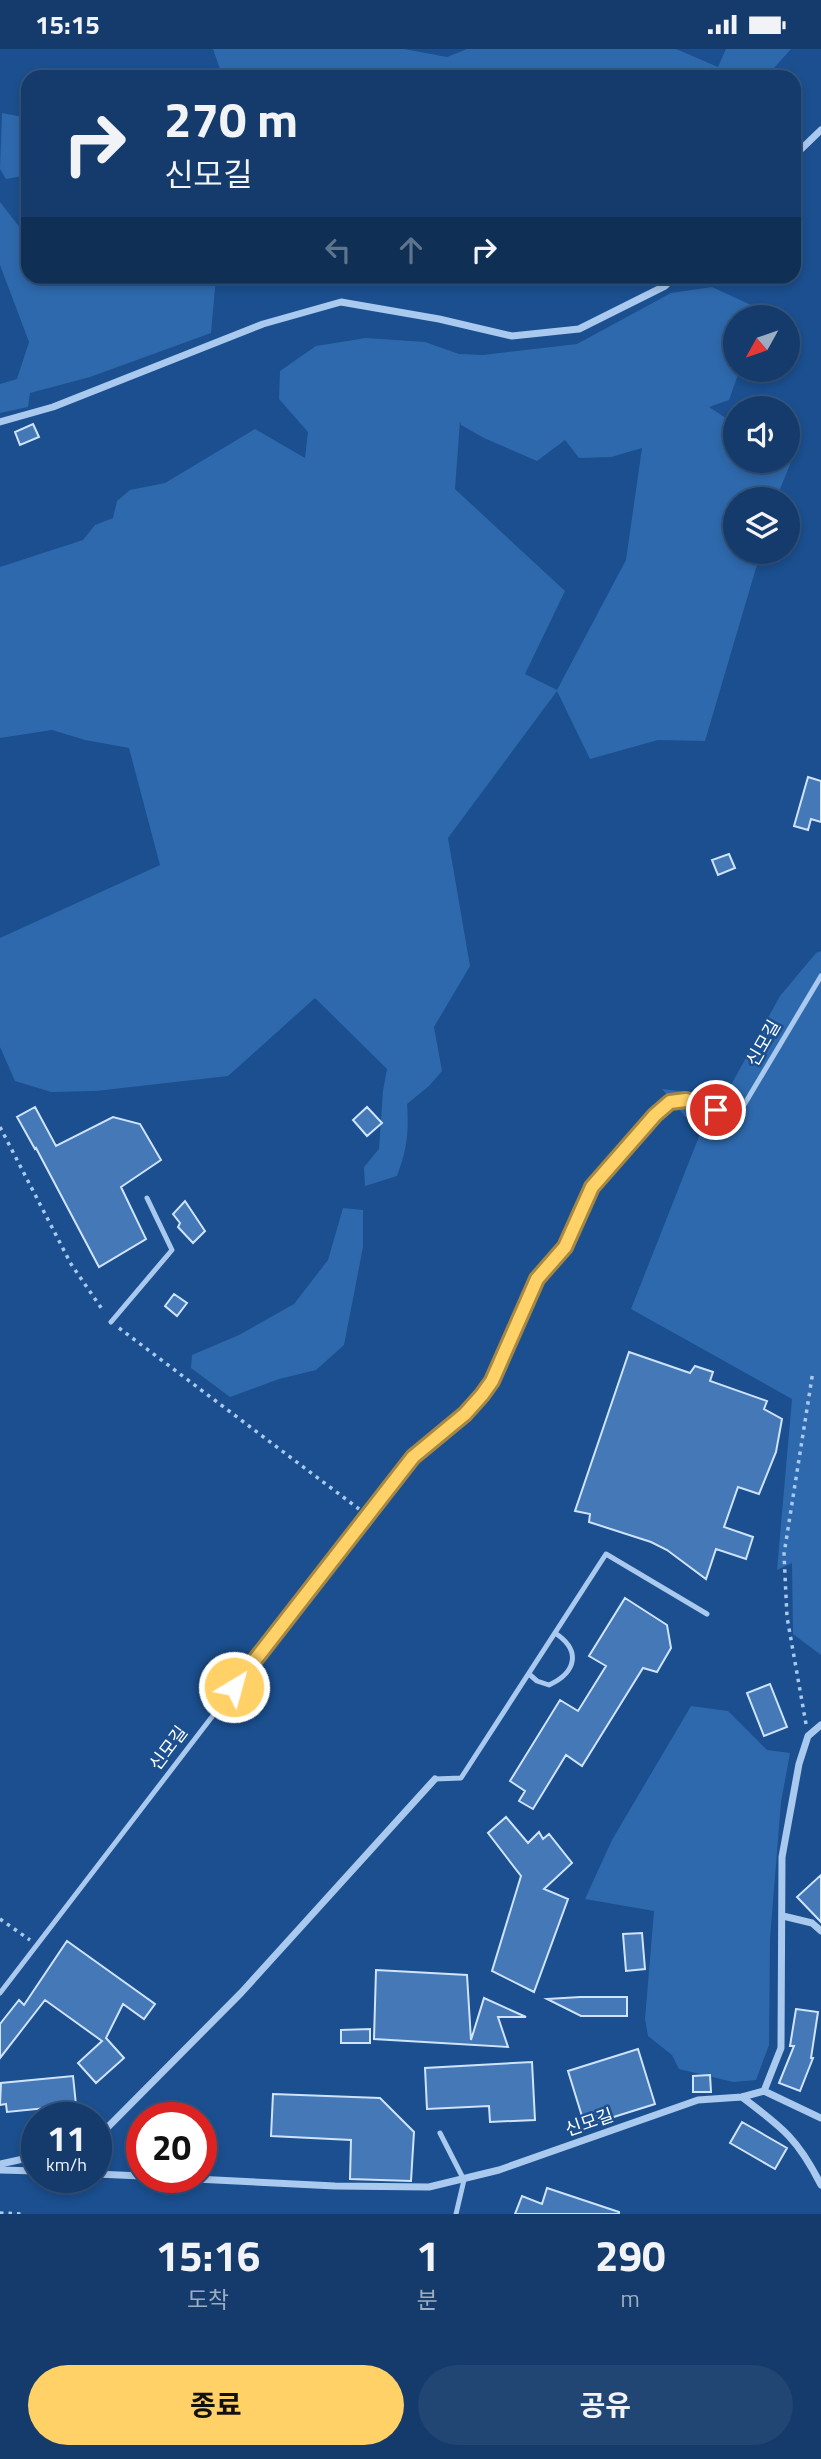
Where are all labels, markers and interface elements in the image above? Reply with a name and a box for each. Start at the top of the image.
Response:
text: 15:15 [35,5,100,44]
text: 270 m [164,81,298,156]
icon: right [49,98,140,189]
text: 신모길 [164,150,252,198]
icon: left [319,231,357,269]
icon: ahead [392,231,430,269]
icon: right [465,231,503,269]
north arrow [723,305,800,381]
map controls [723,305,800,564]
button: sound [723,396,800,473]
button: layers [723,487,800,564]
street label: 신모길 [739,1015,787,1071]
pin [686,1080,746,1140]
icon: arrive [697,1091,735,1129]
position arrow [197,1650,271,1724]
street label: 신모길 [142,1720,194,1776]
street label: 신모길 [561,2101,617,2143]
speed limit sign: 20 [126,2102,217,2193]
text: 11 [47,2111,86,2165]
text: km/h [46,2151,87,2178]
text: 15:16 [156,2223,260,2287]
text: 1 [416,2223,439,2287]
text: 290 [595,2223,665,2287]
text: m [621,2281,640,2316]
text: 도착 [187,2282,229,2317]
text: 분 [417,2282,438,2317]
button: 종료 [28,2365,404,2445]
button: 공유 [418,2365,793,2445]

